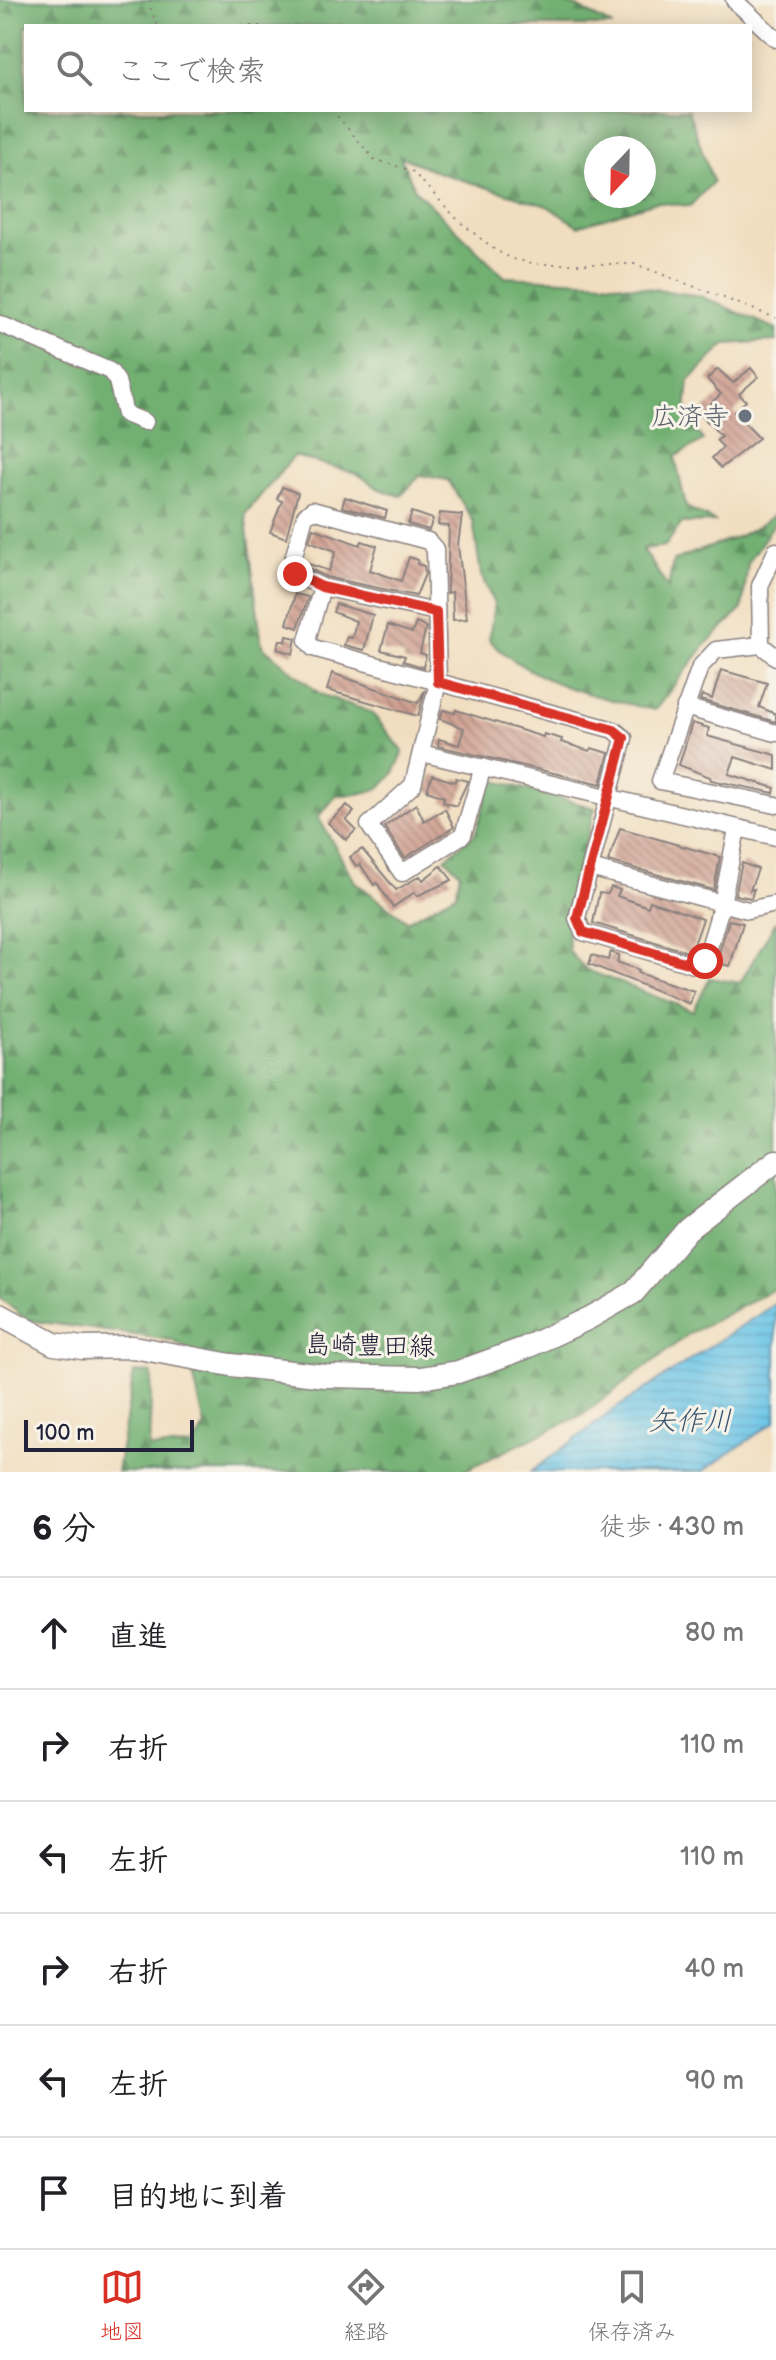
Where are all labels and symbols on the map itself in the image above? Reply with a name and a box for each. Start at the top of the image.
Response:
north arrow [584,136,656,208]
place label: 広済寺 [651,402,729,433]
marker: 広済寺 [736,407,754,425]
route end [277,556,313,592]
route start [687,943,723,979]
street label: 島崎豊田線 [305,1330,435,1363]
water label: 矢作川 [648,1405,732,1438]
scale bar [24,1416,194,1452]

